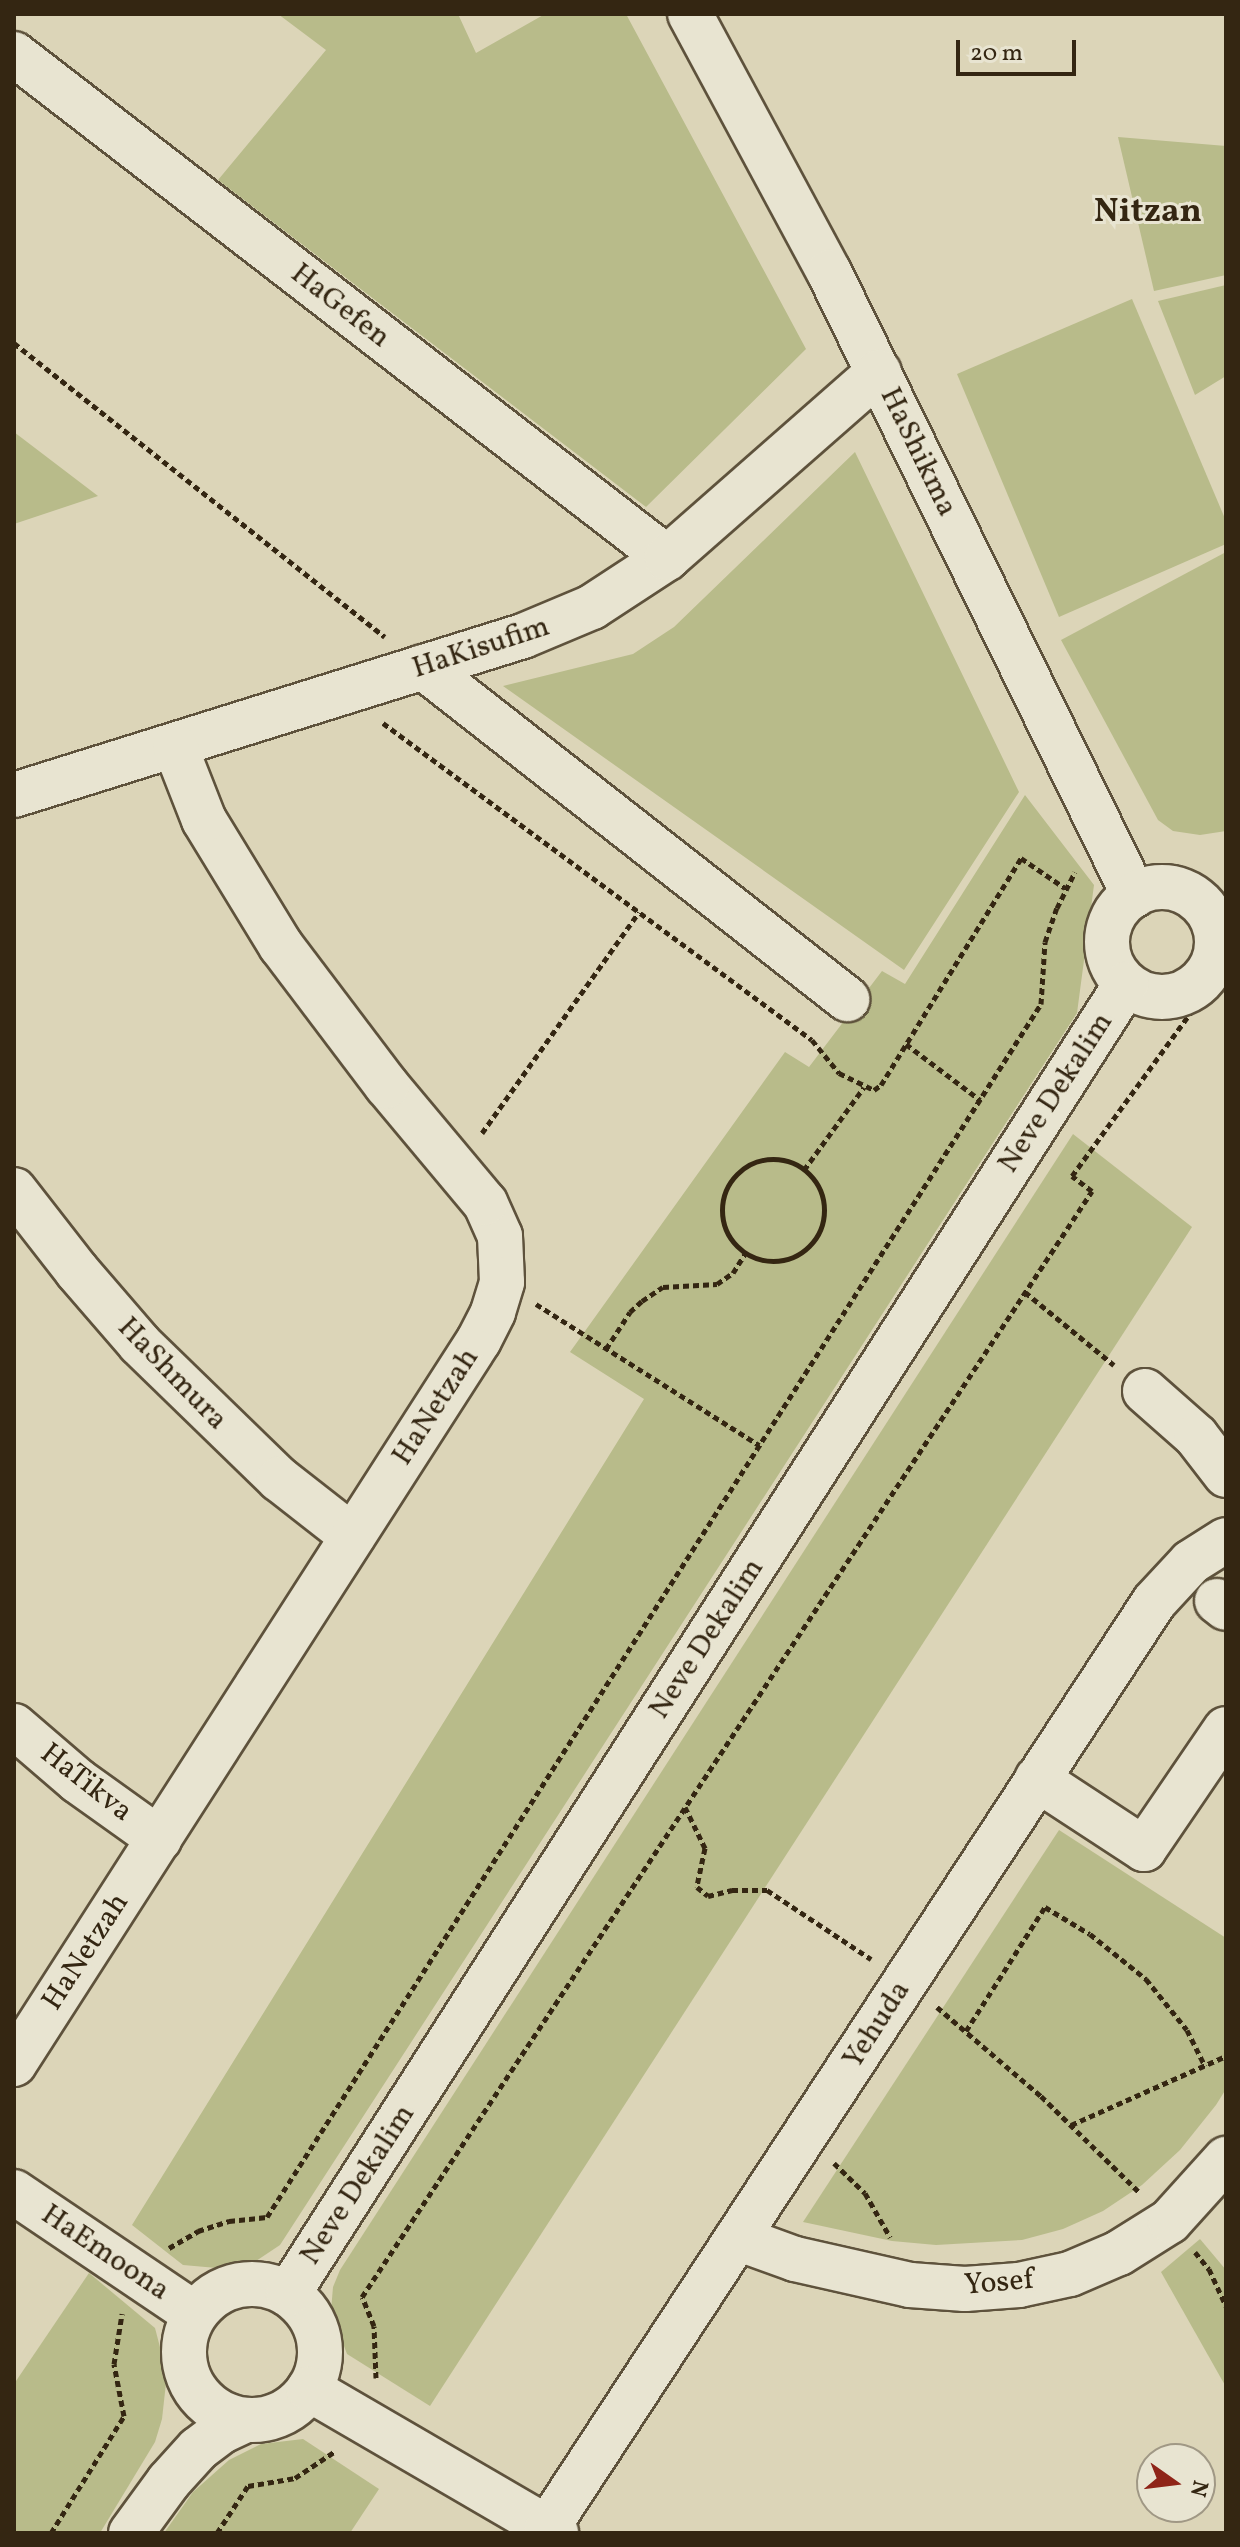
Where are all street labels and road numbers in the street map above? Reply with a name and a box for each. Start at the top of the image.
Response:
street label: HaGefen [283,256,397,356]
street label: HaShikma [871,382,965,522]
street label: HaKisufim [408,609,554,687]
street label: Neve Dekalim [991,1006,1121,1180]
street label: HaShmura [109,1310,235,1438]
street label: HaNetzah [385,1342,487,1472]
street label: Neve Dekalim [642,1552,772,1726]
street label: HaTikva [33,1736,139,1830]
street label: HaNetzah [35,1887,137,2017]
street label: Yehuda [835,1974,919,2076]
street label: Neve Dekalim [293,2098,423,2272]
street label: HaEmoona [34,2197,176,2309]
street label: Yosef [963,2262,1035,2304]

